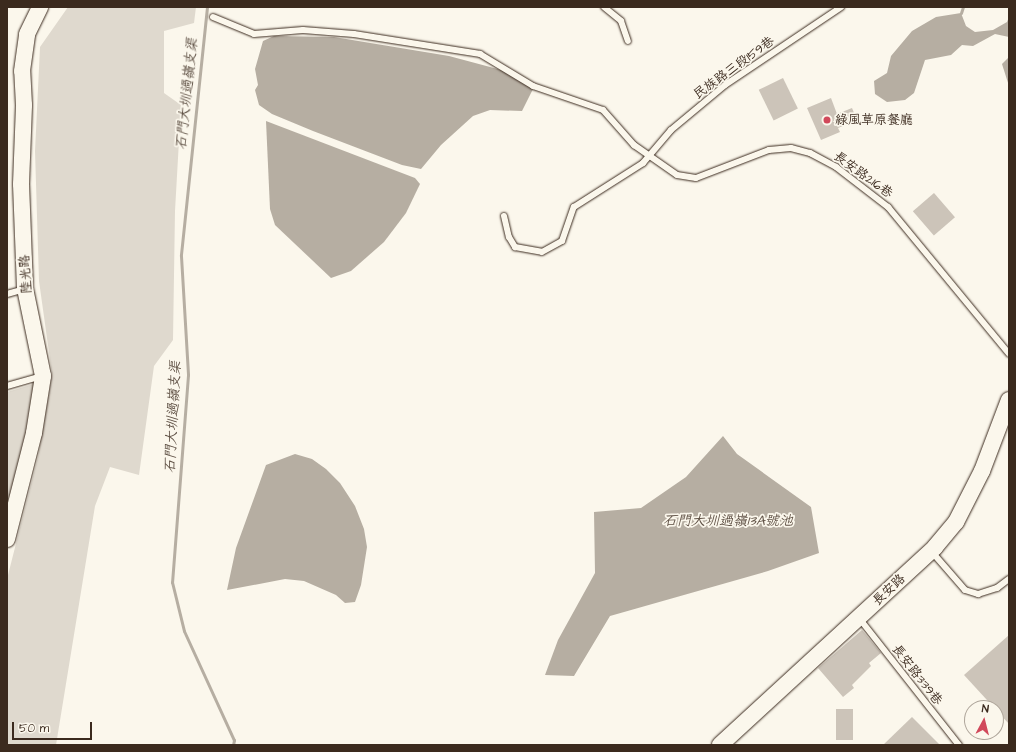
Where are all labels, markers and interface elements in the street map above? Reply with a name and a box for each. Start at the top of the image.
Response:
street label: 民族路三段159巷 [690,33,778,103]
water label: 石門大圳過嶺支渠 [173,37,201,151]
place label: 綠風草原餐廳 [835,112,913,128]
marker: 綠風草原餐廳 [822,115,832,125]
street label: 長安路216巷 [830,148,896,202]
street label: 陸光路 [17,254,35,294]
water label: 石門大圳過嶺支渠 [162,361,184,473]
water label: 石門大圳過嶺13A號池 [663,513,793,529]
street label: 長安路 [869,571,909,609]
street label: 長安路339巷 [888,642,946,708]
north arrow [964,700,1004,740]
text: N [981,701,990,716]
scale bar [14,714,94,740]
text: 50 m [19,720,49,737]

